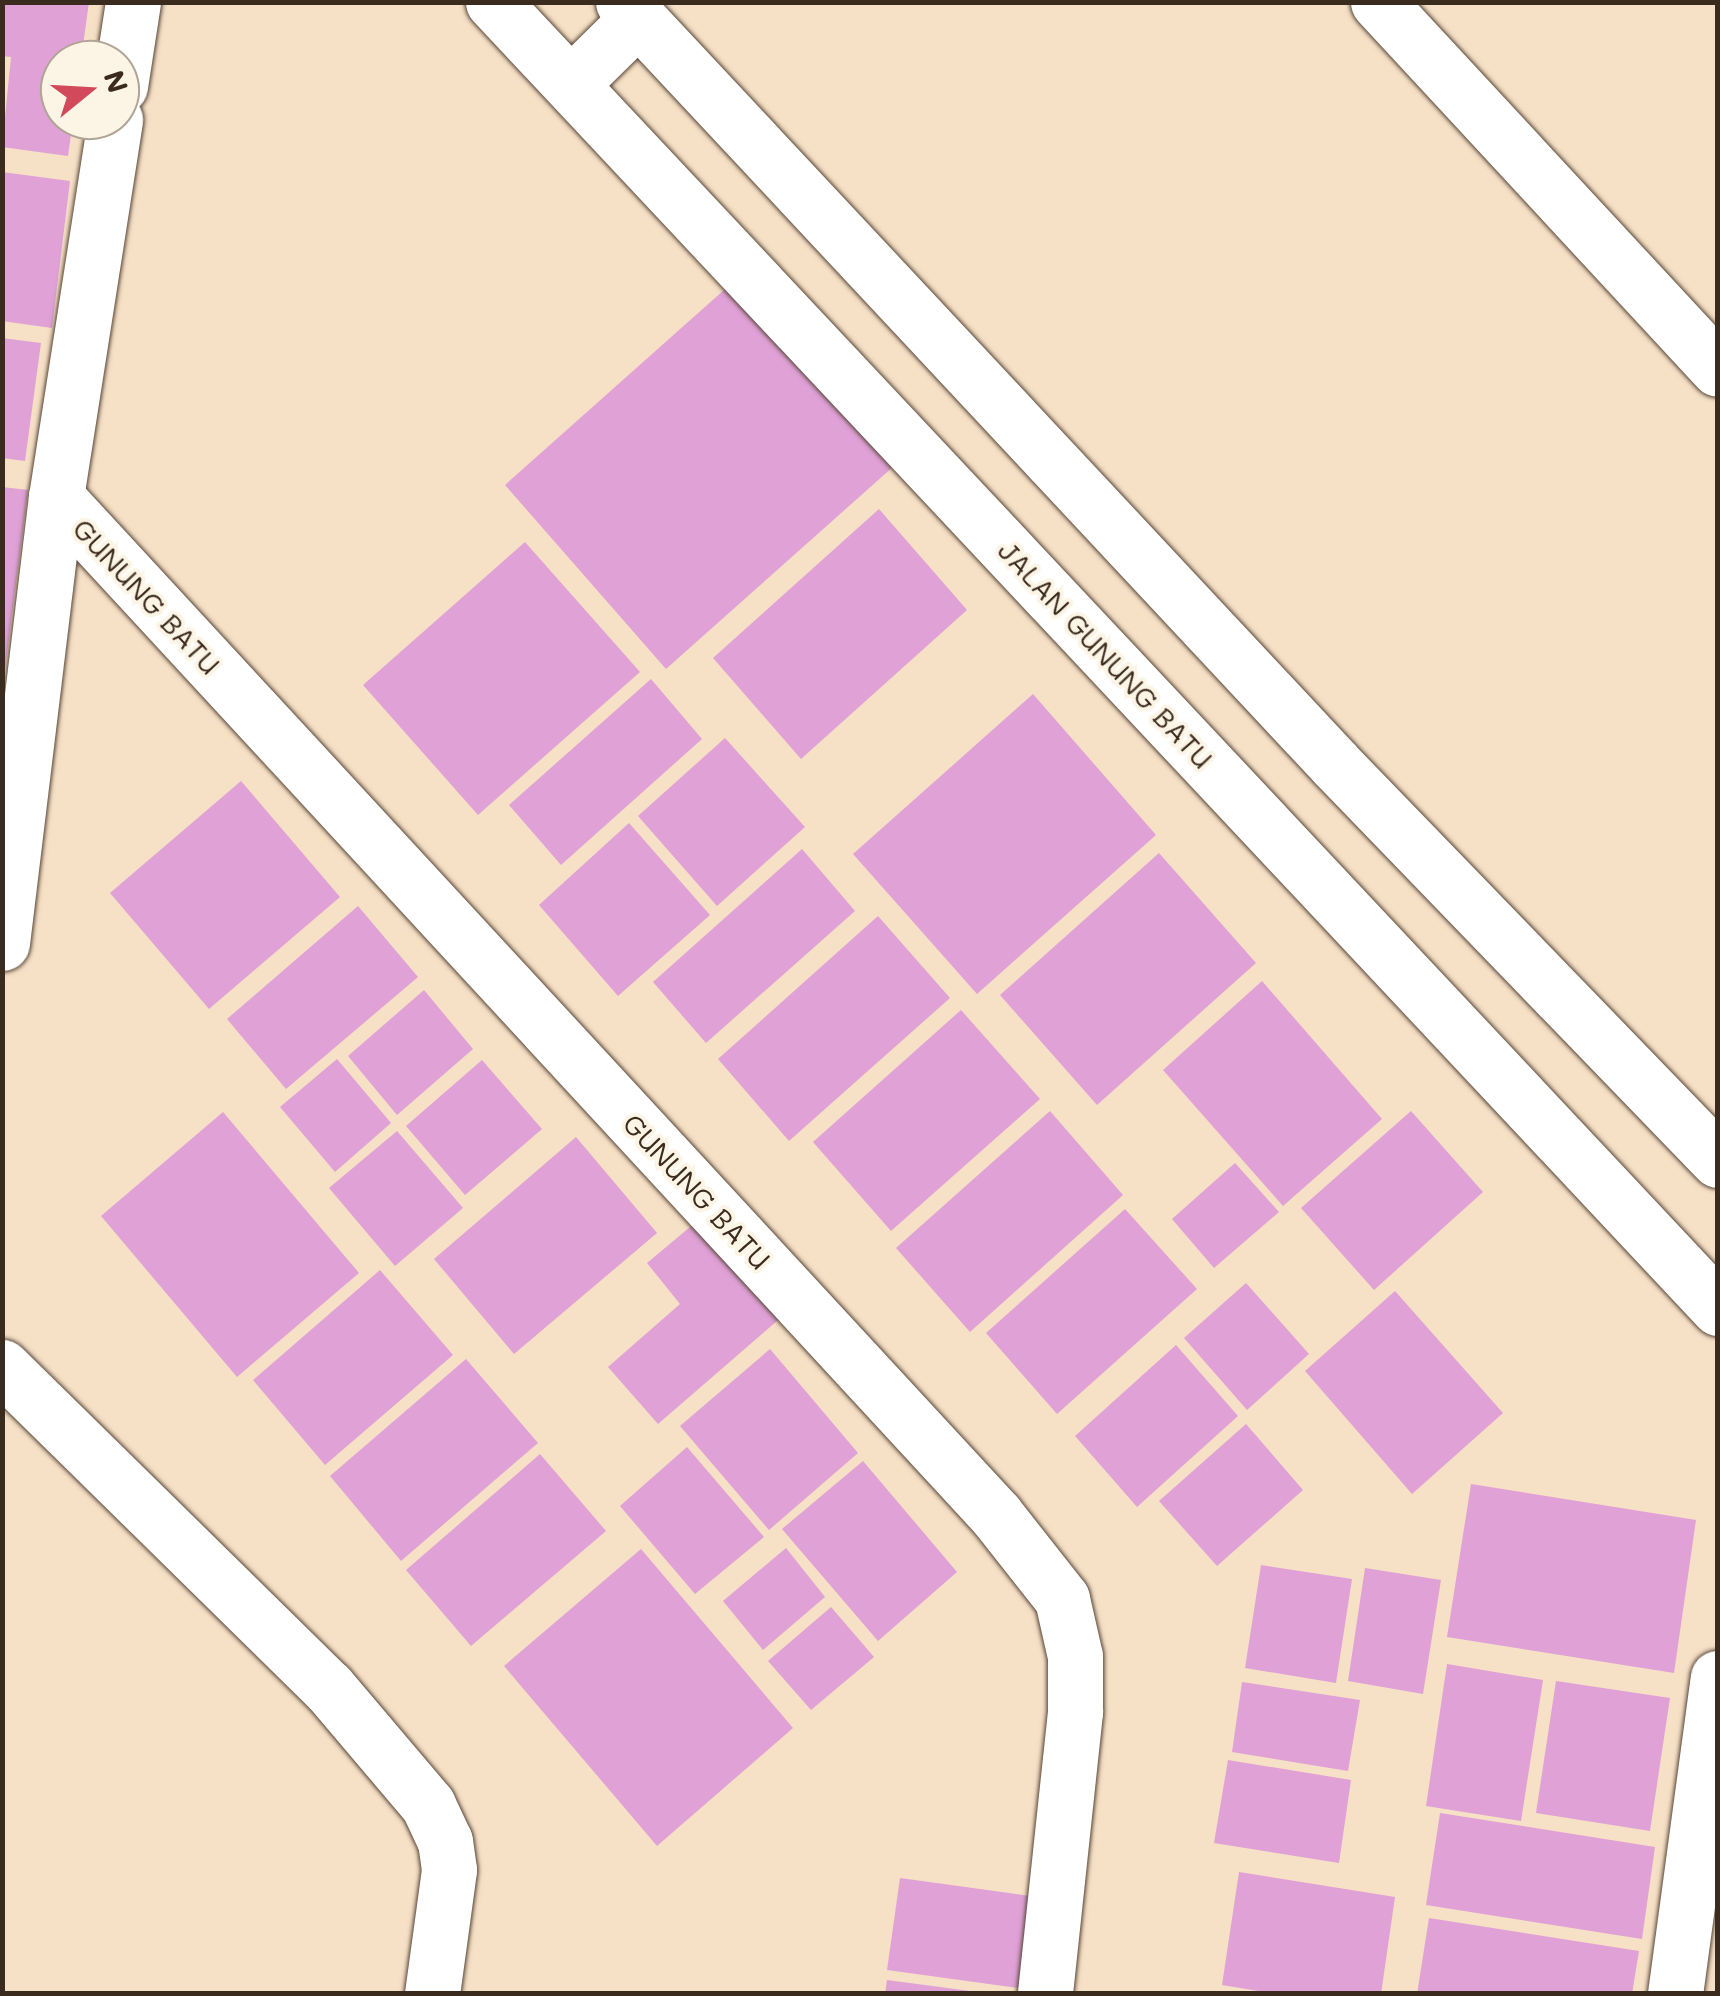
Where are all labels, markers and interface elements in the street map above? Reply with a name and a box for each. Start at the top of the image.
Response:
north arrow [40,40,140,140]
text: N [96,66,137,97]
street label: GUNUNG BATU [66,511,228,681]
street label: JALAN GUNUNG BATU [992,533,1220,775]
street label: GUNUNG BATU [616,1106,778,1276]

